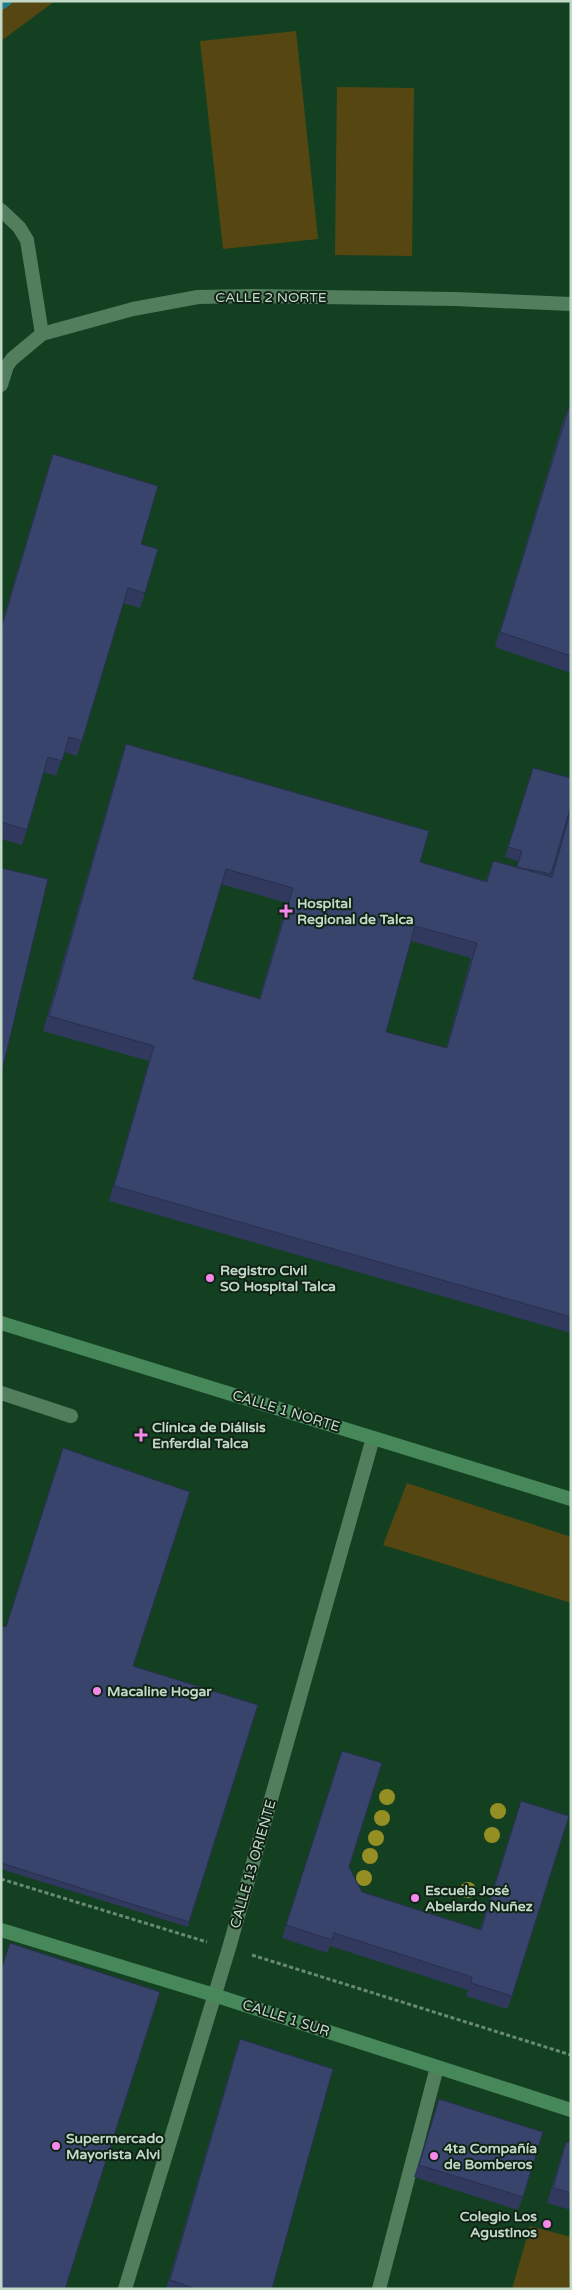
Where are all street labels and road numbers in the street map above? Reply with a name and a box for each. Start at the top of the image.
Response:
street label: CALLE 2 NORTE [215,289,327,306]
street label: CALLE 1 NORTE [230,1387,342,1435]
street label: CALLE 13 ORIENTE [226,1798,280,1930]
street label: CALLE 1 SUR [240,1996,332,2040]

